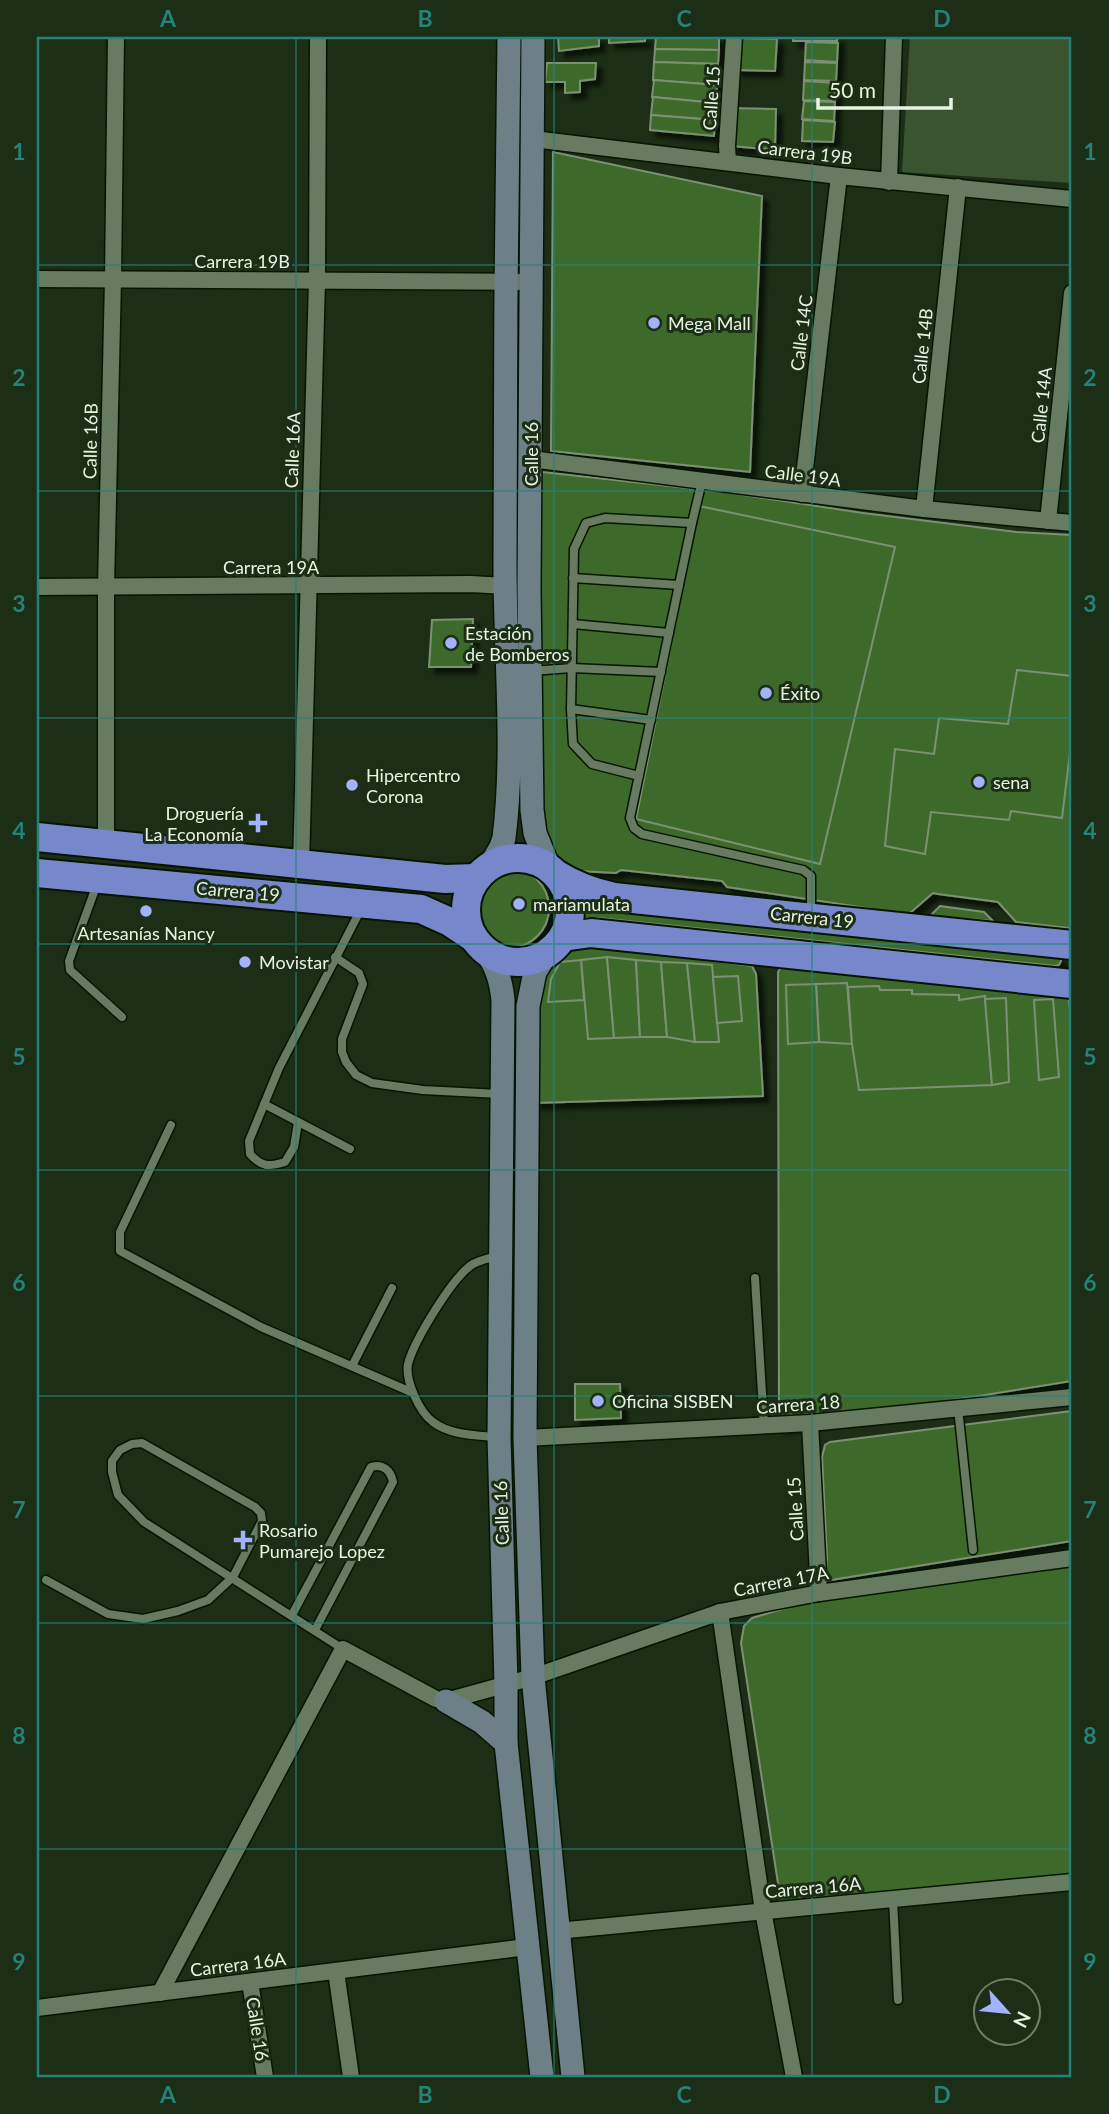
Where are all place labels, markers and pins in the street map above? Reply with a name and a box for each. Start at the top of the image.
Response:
place label: Mega Mall [668,312,751,334]
marker: Mega Mall [646,315,662,331]
place label: Estación de Bomberos [465,622,570,665]
marker: Estación de Bomberos [443,635,459,651]
place label: Éxito [780,682,820,704]
marker: Éxito [758,685,774,701]
place label: Hipercentro Corona [366,764,460,807]
place label: sena [993,771,1029,793]
marker: sena [971,774,987,790]
marker: Hipercentro Corona [344,777,360,793]
place label: Droguería La Economía [144,802,244,845]
marker: Droguería La Economía [250,815,266,831]
place label: mariamulata [533,893,630,915]
marker: mariamulata [511,896,527,912]
marker: Artesanías Nancy [138,903,154,919]
place label: Artesanías Nancy [77,922,215,944]
place label: Movistar [259,951,329,973]
marker: Movistar [237,954,253,970]
place label: Oficina SISBEN [612,1390,734,1412]
marker: Oficina SISBEN [590,1393,606,1409]
place label: Rosario Pumarejo Lopez [259,1519,385,1562]
marker: Rosario Pumarejo Lopez [233,1530,253,1550]

